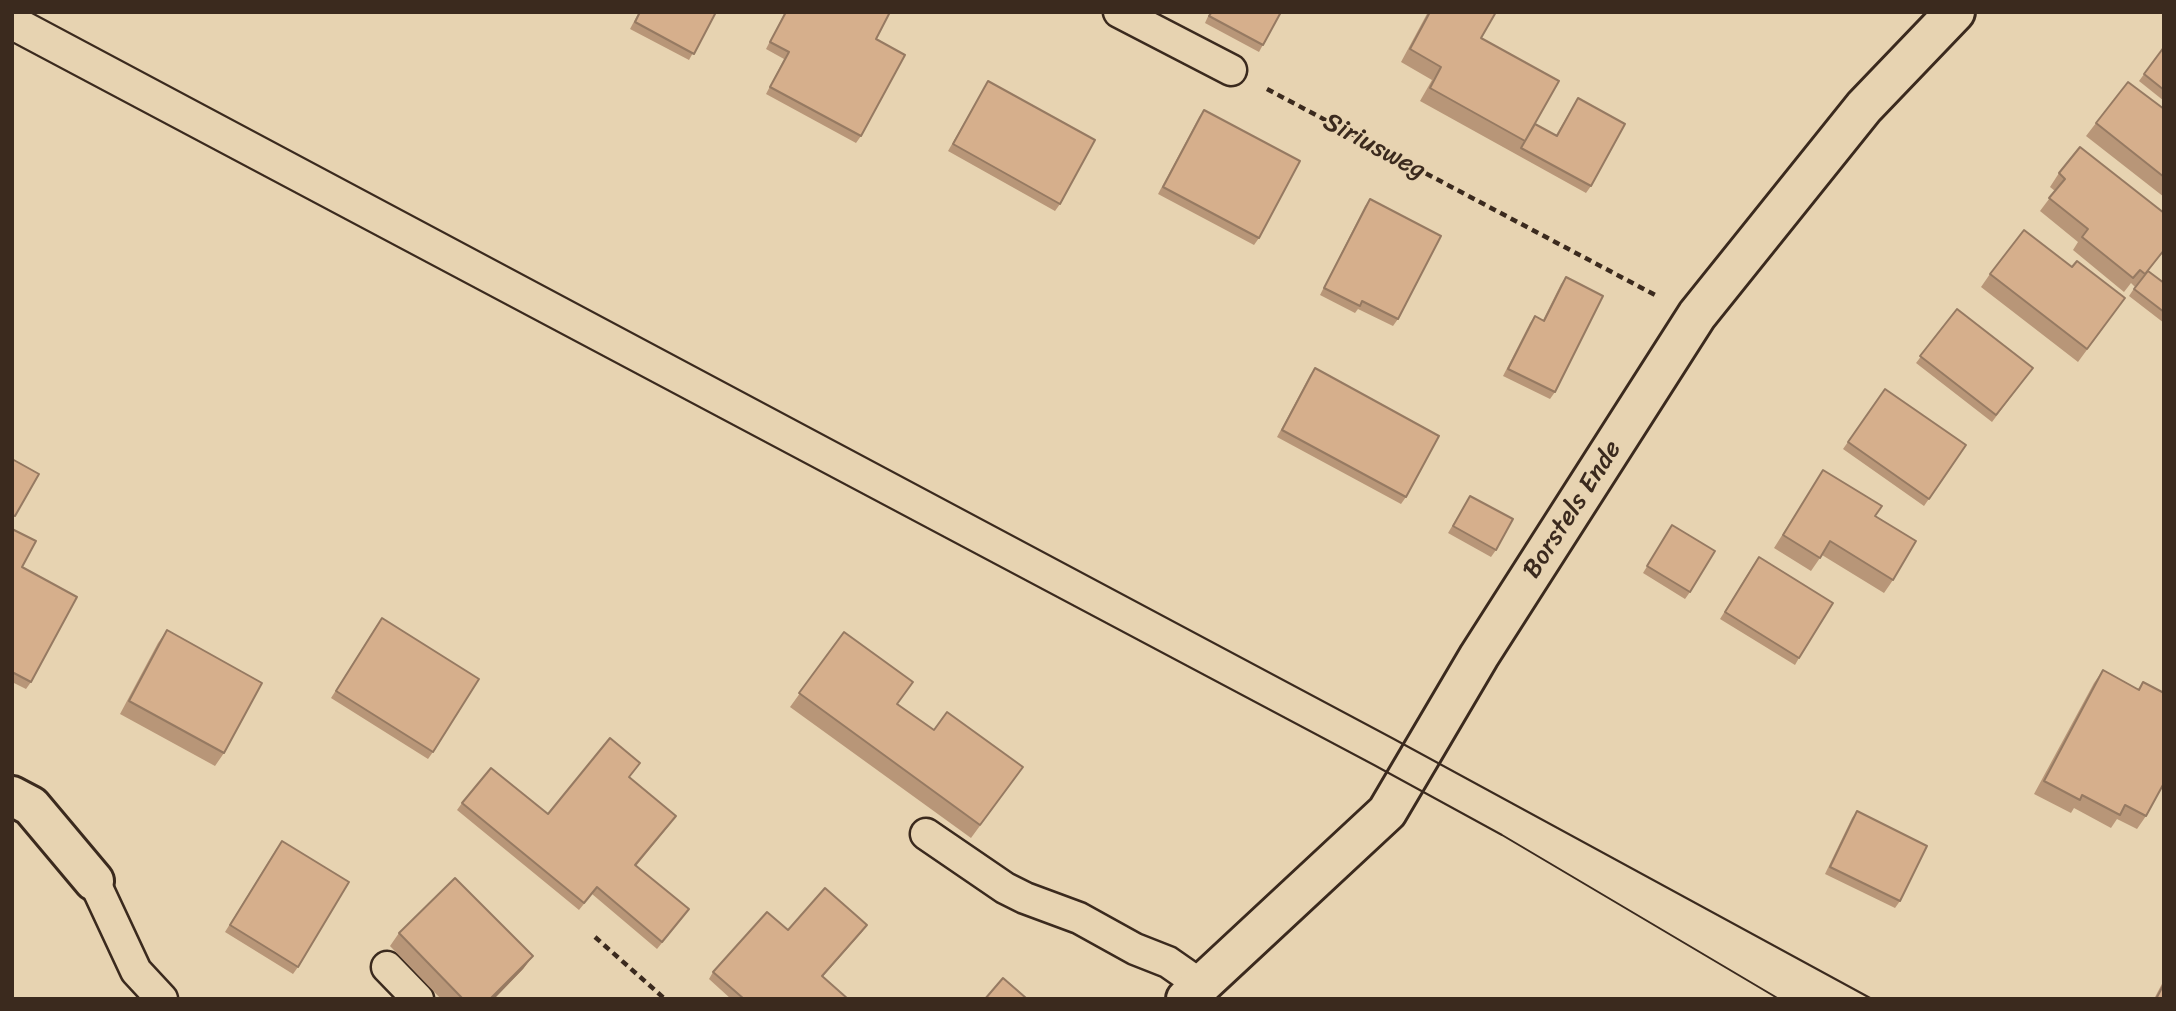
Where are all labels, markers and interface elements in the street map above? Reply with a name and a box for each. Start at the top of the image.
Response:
street label: Siriusweg [1317,107,1431,187]
street label: Borstels Ende [1517,435,1629,585]

